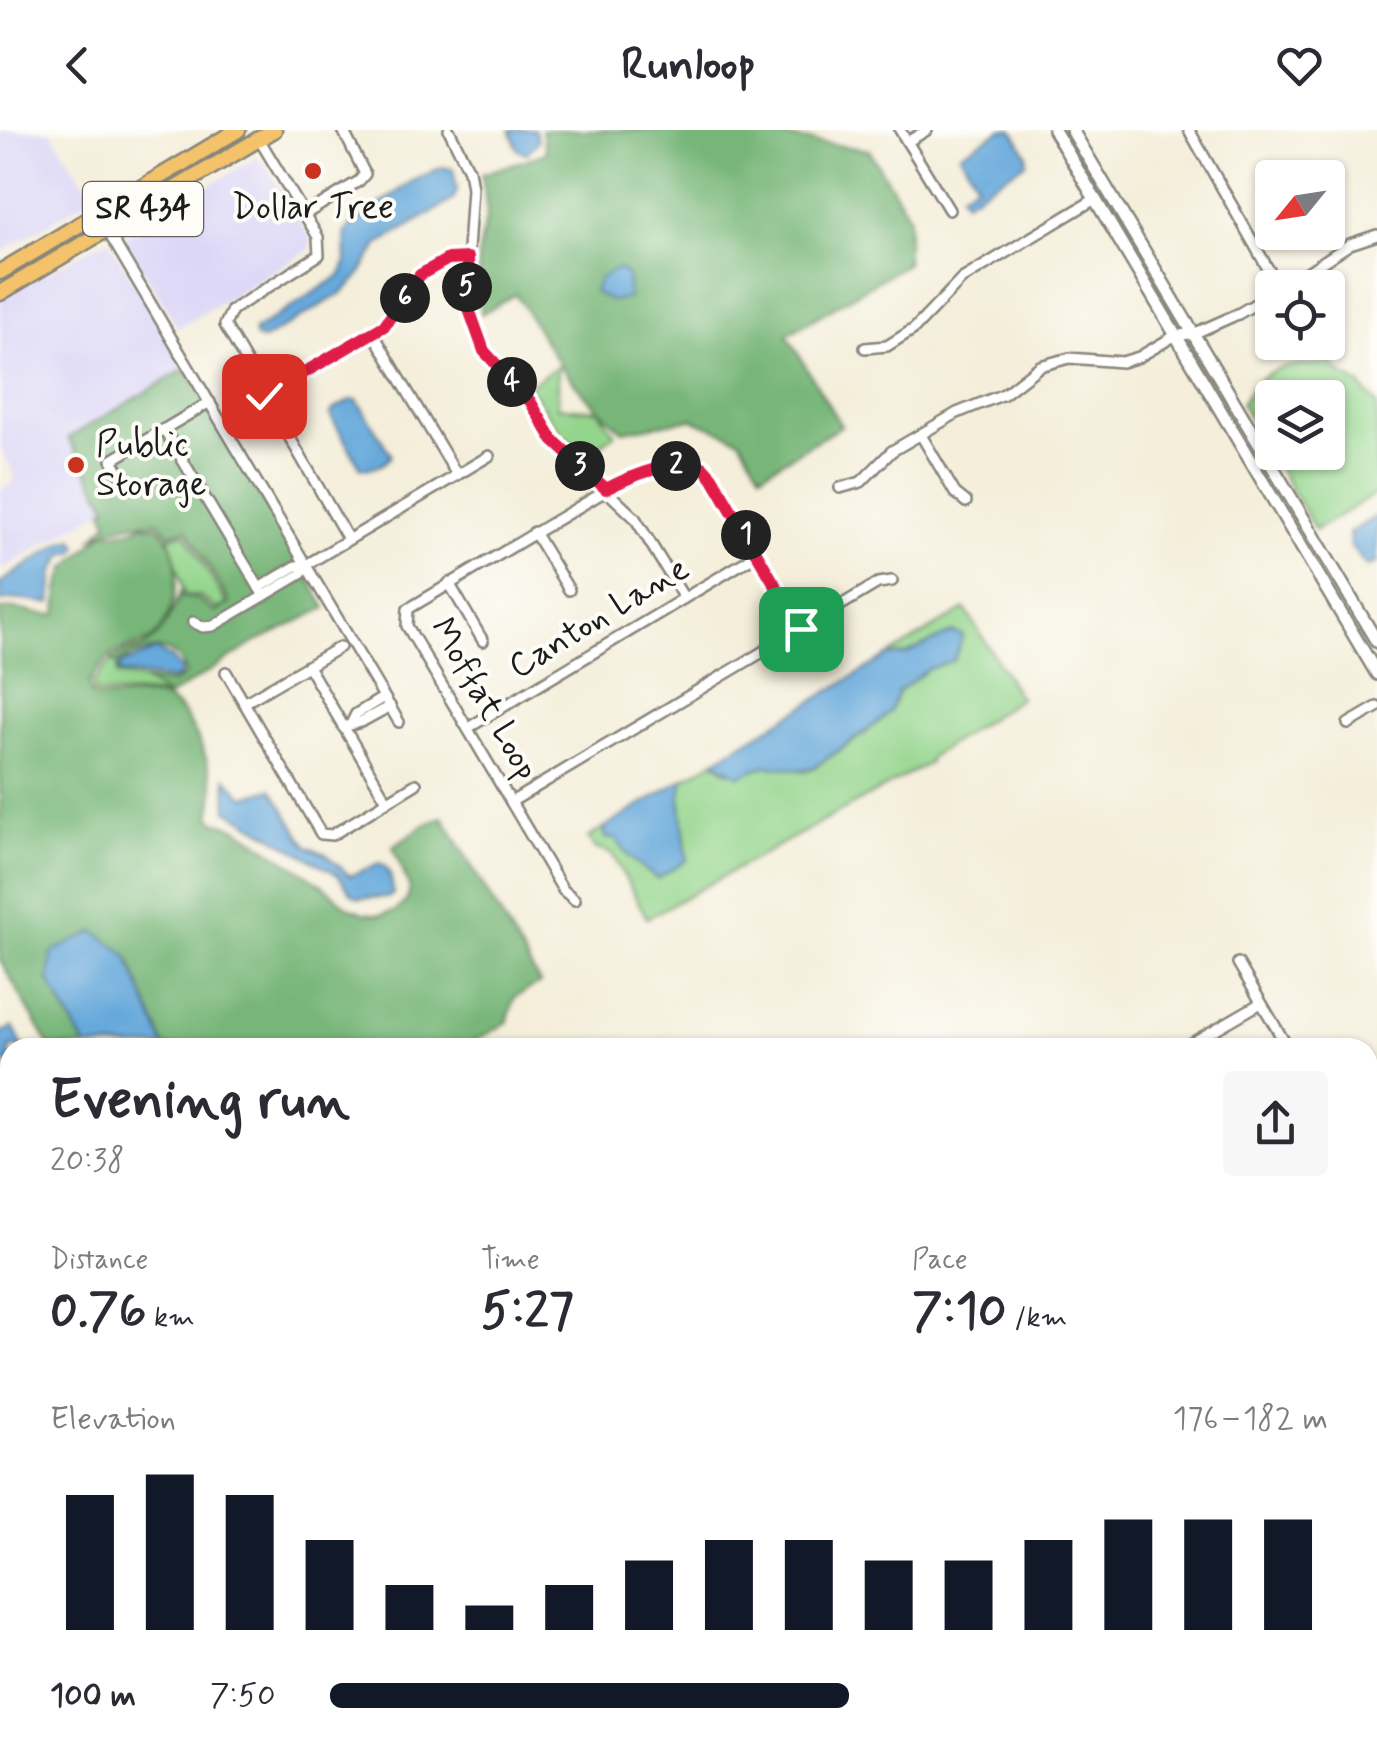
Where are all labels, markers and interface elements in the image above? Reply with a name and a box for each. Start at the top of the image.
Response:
text: Runloop [621,36,756,95]
icon: back [50,38,105,93]
icon: heart [1272,38,1327,93]
marker: Dollar Tree [302,160,324,182]
north arrow [1255,160,1345,250]
map controls [1255,160,1345,470]
road number: SR 434 [83,182,203,236]
place label: Dollar Tree [232,185,394,231]
pin: 5 [442,262,492,312]
text: 5 [459,268,475,305]
button: locate [1255,270,1345,360]
pin: 6 [380,273,430,323]
text: 6 [398,279,412,316]
pin [222,354,307,439]
pin: 4 [487,357,537,407]
text: 4 [504,363,520,400]
icon: check [237,369,292,424]
button: layers [1255,380,1345,470]
place label: Public Storage [96,422,206,508]
pin: 3 [555,441,605,491]
pin: 2 [651,441,701,491]
text: 3 [574,447,586,484]
text: 2 [669,447,683,484]
marker: Public Storage [65,454,87,476]
pin: 1 [721,510,771,560]
text: 1 [740,516,752,553]
street label: Canton Lane [500,546,698,690]
pin [759,587,844,672]
icon: arrive [774,602,829,657]
street label: Moffat Loop [419,610,549,788]
text: Evening run [50,1066,350,1138]
button: share [1223,1071,1328,1176]
text: 20:38 [50,1140,125,1182]
text: Distance [50,1242,148,1279]
text: Time [481,1242,540,1279]
text: Pace [912,1242,968,1279]
text: 0.76 [50,1279,146,1345]
text: 5:27 [481,1279,574,1345]
text: 7:10 [912,1279,1007,1345]
text: km [146,1300,195,1337]
text: /km [1007,1300,1067,1337]
text: Elevation [50,1398,176,1440]
text: 176–182 m [1173,1398,1328,1440]
text: 100 m [50,1675,136,1717]
text: 7:50 [210,1675,275,1717]

